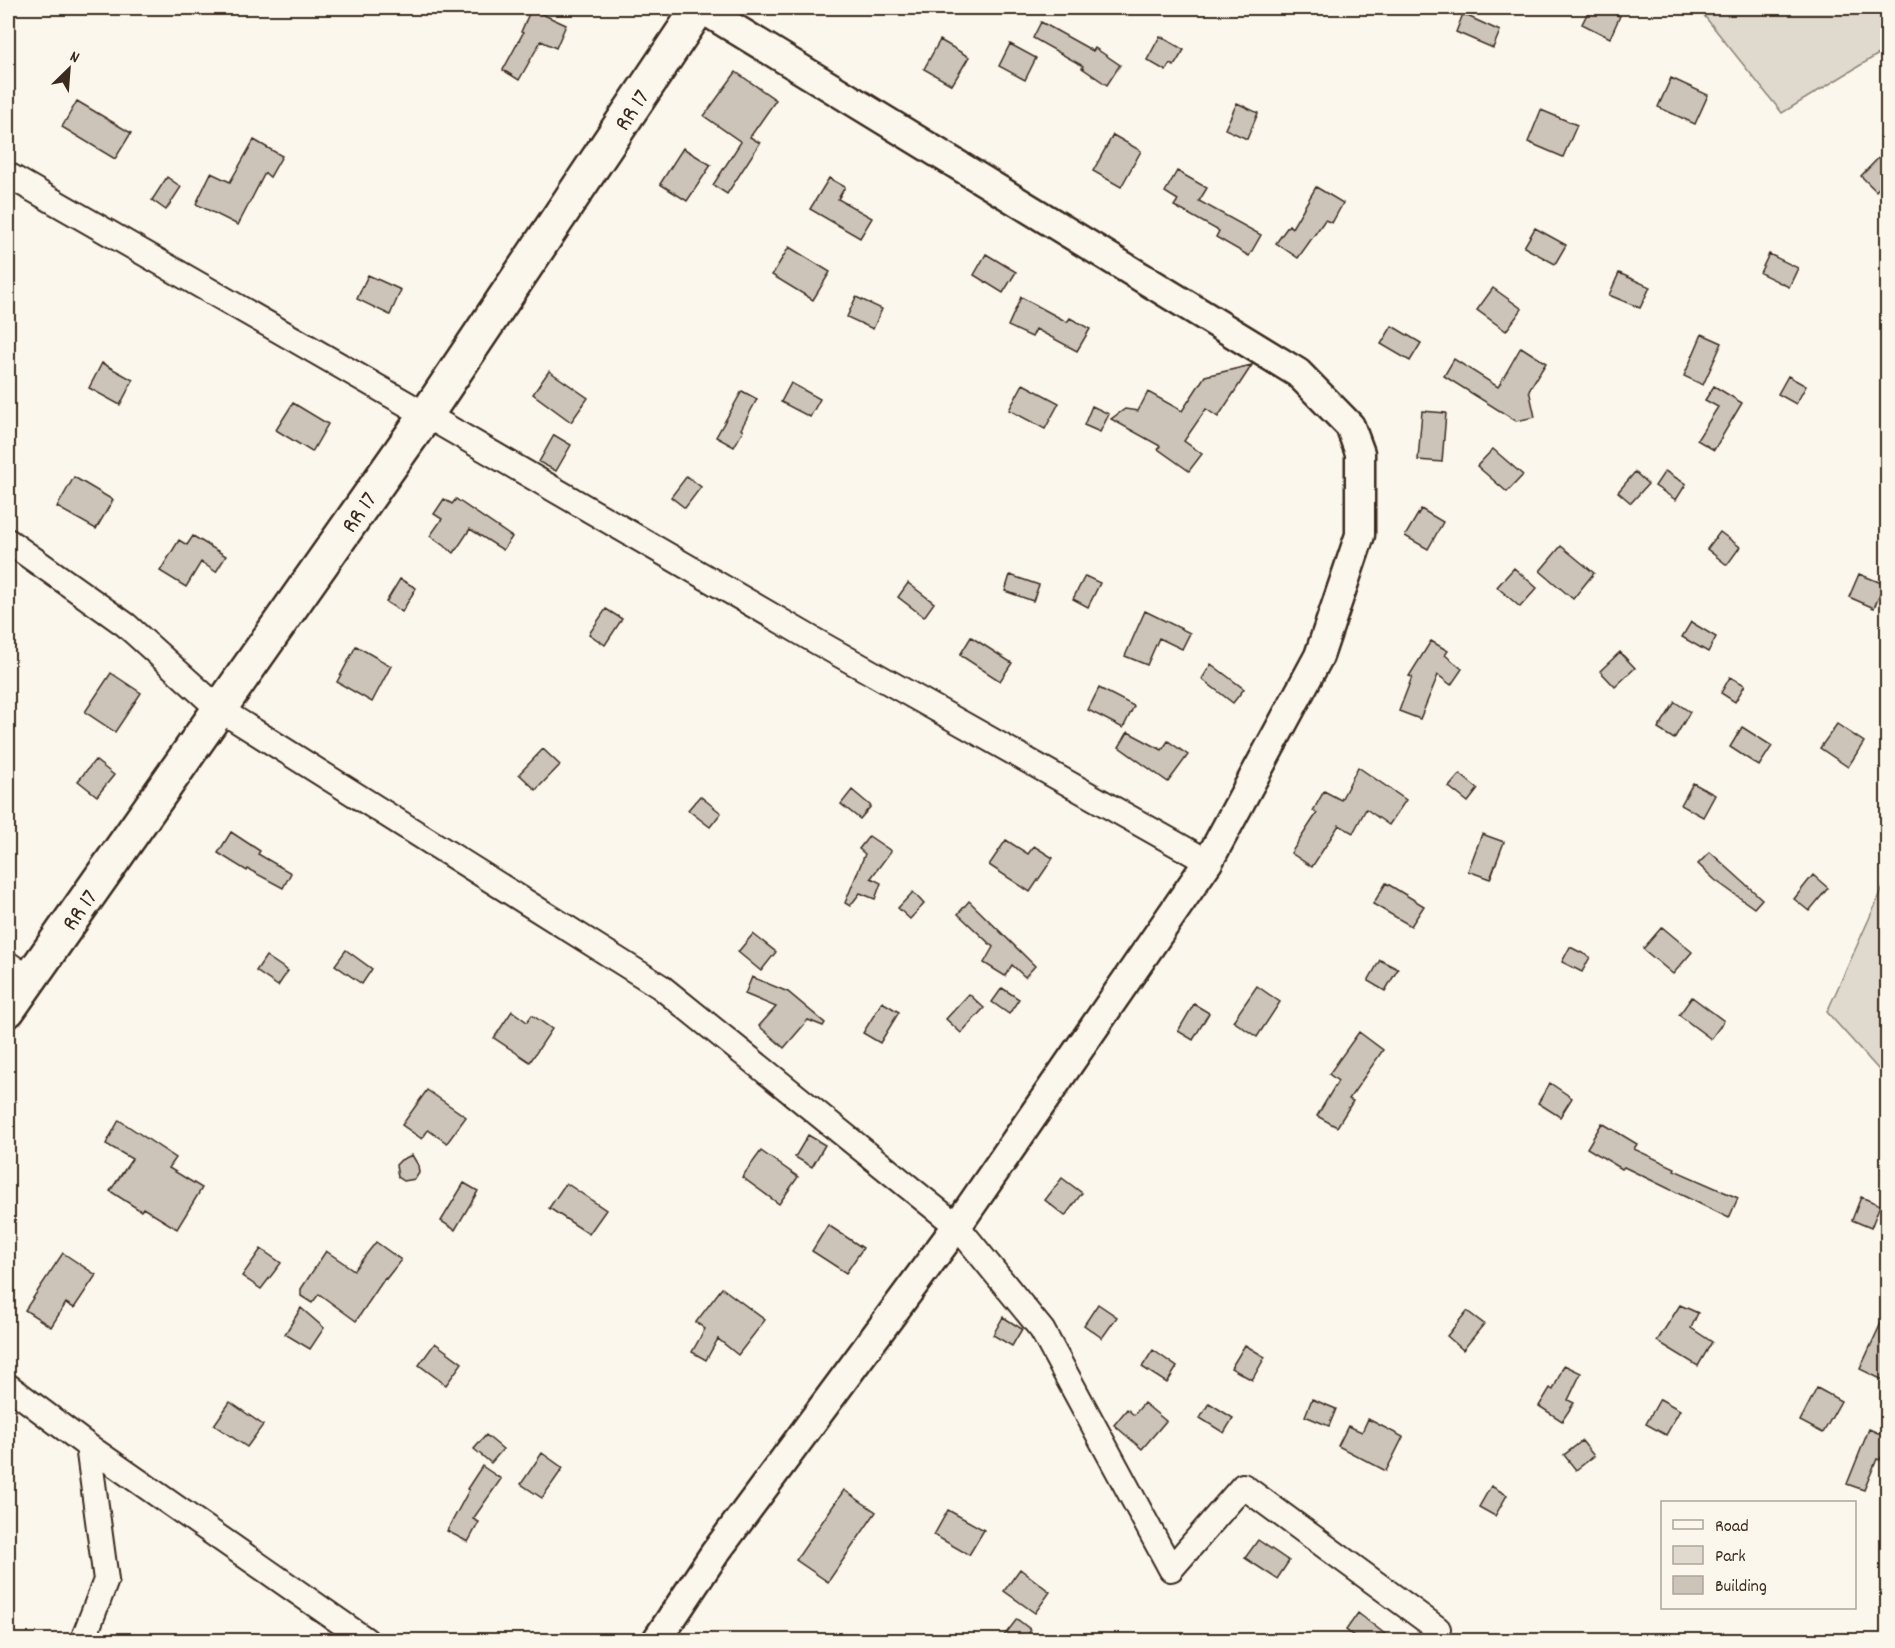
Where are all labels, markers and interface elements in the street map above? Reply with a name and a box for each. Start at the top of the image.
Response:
north arrow [39,39,99,99]
text: N [66,46,83,70]
street label: RR 17 [607,84,660,139]
street label: RR 17 [334,486,387,541]
street label: RR 17 [55,884,108,939]
legend [1661,1501,1856,1609]
text: Road [1715,1515,1749,1540]
text: Park [1715,1545,1746,1570]
text: Building [1715,1575,1767,1600]

